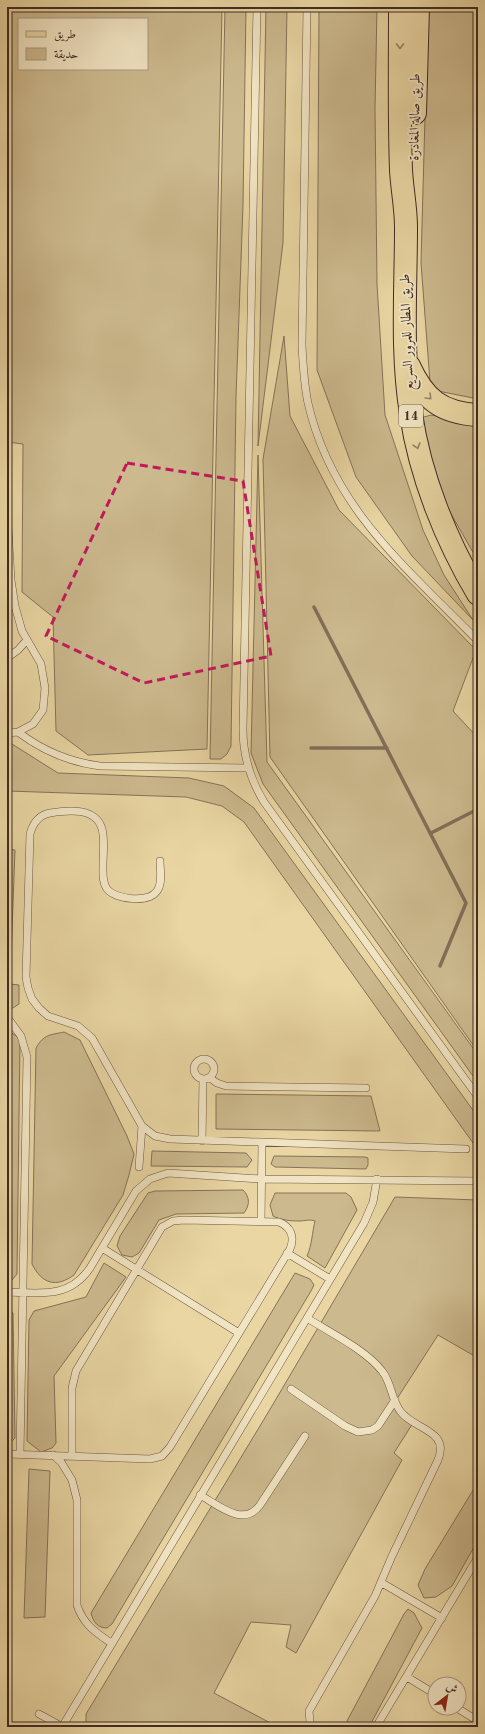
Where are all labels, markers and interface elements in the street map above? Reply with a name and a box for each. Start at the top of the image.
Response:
legend [18,18,148,70]
text: طريق [54,29,76,42]
one-way arrow [396,43,404,49]
text: حديقة [54,49,78,62]
street label: طريق صالة المغادرة [407,73,424,161]
street label: طريق المطار للمرور السريع [398,273,422,391]
one-way arrow [424,392,432,400]
road number: 14 [399,405,423,427]
one-way arrow [412,442,421,449]
north arrow [427,1676,467,1716]
text: ش [444,1681,459,1696]

